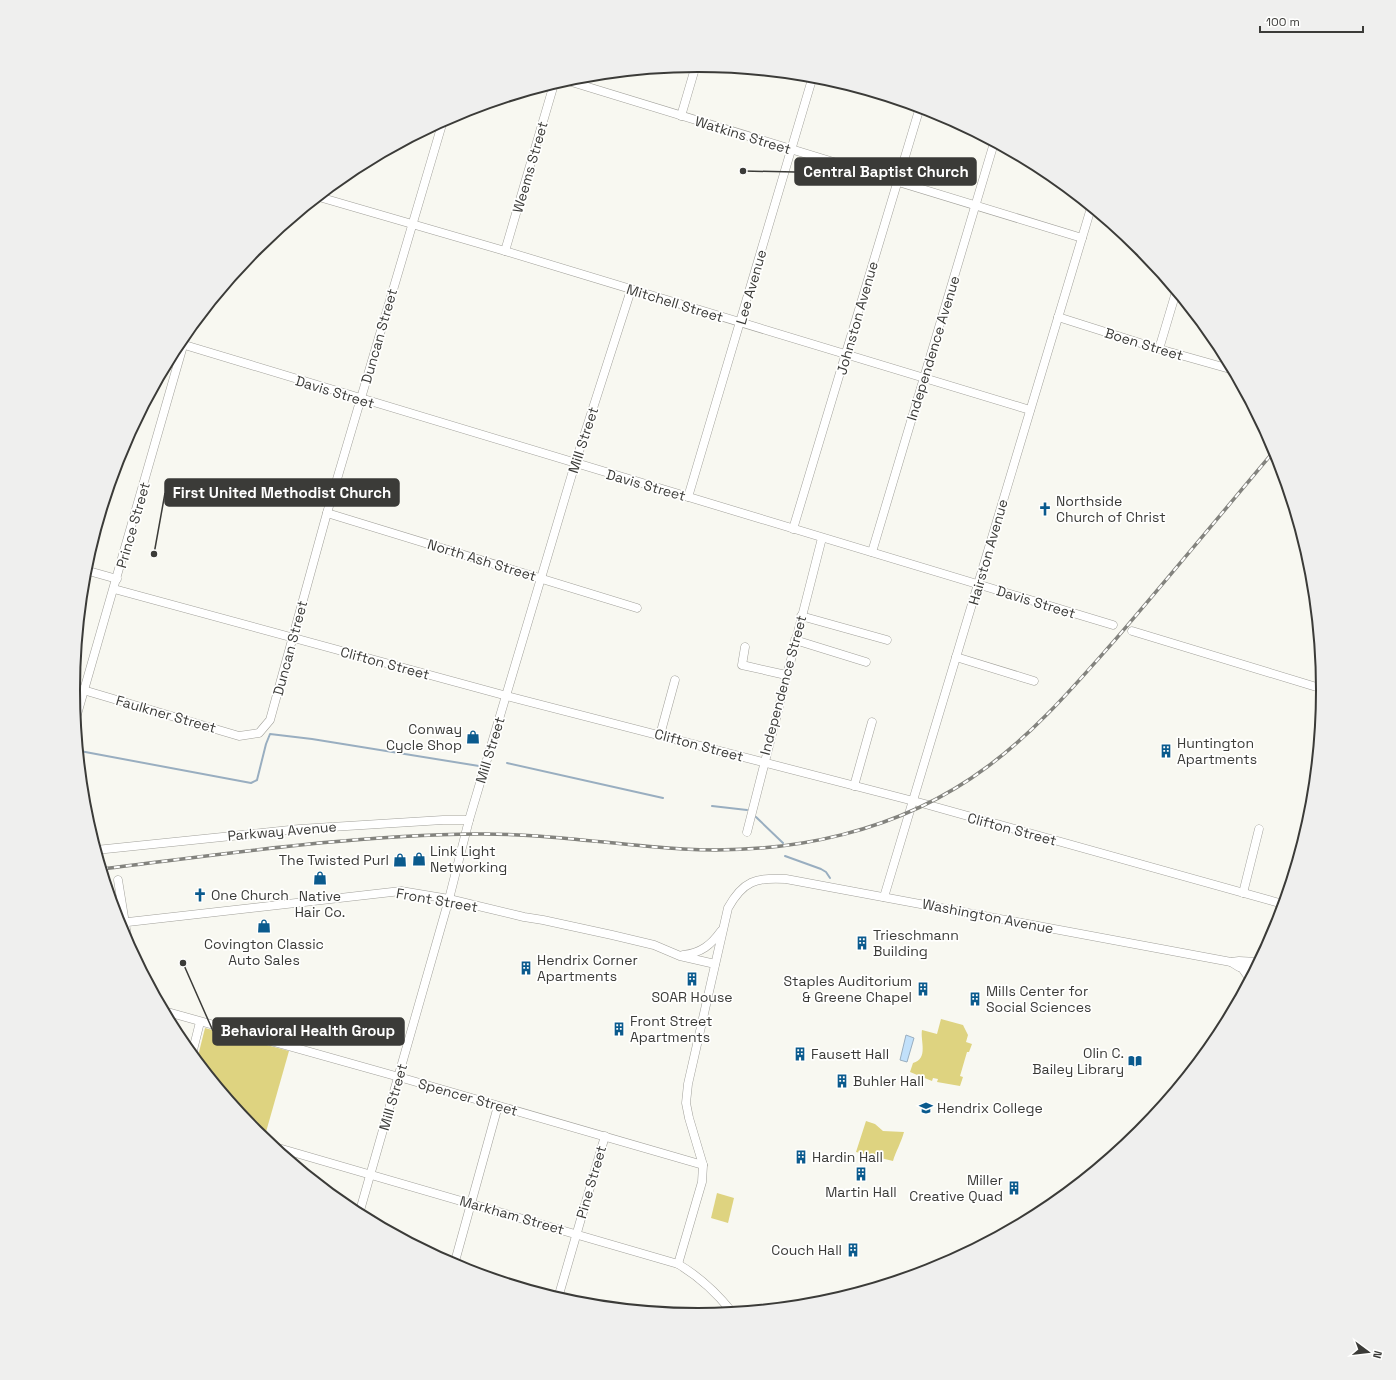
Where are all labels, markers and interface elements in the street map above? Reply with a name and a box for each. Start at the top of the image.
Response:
scale bar [1260,8,1363,34]
text: 100 m [1266,14,1300,30]
street label: Watkins Street [693,112,793,158]
street label: Weems Street [508,119,552,215]
callout: Central Baptist Church [795,158,976,185]
text: Central Baptist Church [803,162,969,181]
street label: Lee Avenue [732,247,770,327]
street label: Johnston Avenue [832,259,882,377]
street label: Independence Avenue [902,273,964,423]
street label: Mitchell Street [624,280,726,326]
street label: Duncan Street [357,287,401,385]
street label: Boen Street [1103,324,1185,364]
street label: Davis Street [293,371,377,413]
street label: Mill Street [564,405,602,475]
street label: Davis Street [604,465,688,505]
callout: First United Methodist Church [165,479,399,506]
street label: Prince Street [112,480,154,570]
text: First United Methodist Church [173,483,391,502]
place label: Northside Church of Christ [1056,492,1166,526]
street label: Hairston Avenue [964,497,1012,607]
church icon: Northside Church of Christ [1037,501,1053,517]
street label: North Ash Street [425,535,539,585]
street label: Davis Street [994,581,1078,623]
street label: Duncan Street [269,598,311,698]
street label: Independence Street [756,613,810,757]
street label: Clifton Street [338,642,432,684]
street label: Faulkner Street [114,691,218,737]
street label: Mill Street [471,714,509,786]
place label: Conway Cycle Shop [386,720,462,754]
street label: Clifton Street [652,724,746,766]
shop icon: Conway Cycle Shop [465,729,481,745]
place label: Huntington Apartments [1177,734,1257,768]
building icon: Huntington Apartments [1158,743,1174,759]
street label: Clifton Street [965,808,1059,850]
street label: Parkway Avenue [227,817,337,845]
place label: Link Light Networking [430,842,507,876]
place label: The Twisted Purl [279,851,389,869]
shop icon: Link Light Networking [411,851,427,867]
shop icon: The Twisted Purl [392,852,408,868]
shop icon: Native Hair Co. [312,870,328,886]
street label: Front Street [395,884,479,916]
place label: One Church [211,886,289,904]
church icon: One Church [192,887,208,903]
place label: Native Hair Co. [295,887,345,921]
street label: Washington Avenue [921,894,1055,938]
shop icon: Covington Classic Auto Sales [256,918,272,934]
place label: Trieschmann Building [873,926,959,960]
place label: Covington Classic Auto Sales [204,935,324,969]
building icon: Trieschmann Building [854,935,870,951]
place label: Hendrix Corner Apartments [537,951,638,985]
building icon: Hendrix Corner Apartments [518,960,534,976]
building icon: SOAR House [684,971,700,987]
place label: Staples Auditorium & Greene Chapel [783,972,912,1006]
building icon: Staples Auditorium & Greene Chapel [915,981,931,997]
place label: Mills Center for Social Sciences [986,982,1091,1016]
place label: SOAR House [651,988,733,1006]
building icon: Mills Center for Social Sciences [967,991,983,1007]
place label: Front Street Apartments [630,1012,712,1046]
callout: Behavioral Health Group [213,1018,404,1045]
text: Behavioral Health Group [221,1021,395,1040]
building icon: Front Street Apartments [611,1021,627,1037]
place label: Olin C. Bailey Library [1032,1044,1124,1078]
place label: Fausett Hall [811,1045,889,1063]
building icon: Fausett Hall [792,1046,808,1062]
library icon: Olin C. Bailey Library [1127,1053,1143,1069]
street label: Mill Street [375,1061,411,1133]
place label: Buhler Hall [853,1072,924,1090]
building icon: Buhler Hall [834,1073,850,1089]
street label: Spencer Street [416,1074,520,1120]
place label: Hendrix College [937,1099,1043,1117]
school or university icon: Hendrix College [918,1100,934,1116]
street label: Pine Street [572,1143,610,1221]
place label: Hardin Hall [812,1148,883,1166]
building icon: Hardin Hall [793,1149,809,1165]
building icon: Martin Hall [853,1166,869,1182]
place label: Miller Creative Quad [909,1171,1003,1205]
building icon: Miller Creative Quad [1006,1180,1022,1196]
place label: Martin Hall [825,1183,897,1201]
street label: Markham Street [458,1191,566,1239]
place label: Couch Hall [771,1241,842,1259]
building icon: Couch Hall [845,1242,861,1258]
north arrow [1348,1332,1388,1372]
text: N [1370,1349,1385,1360]

